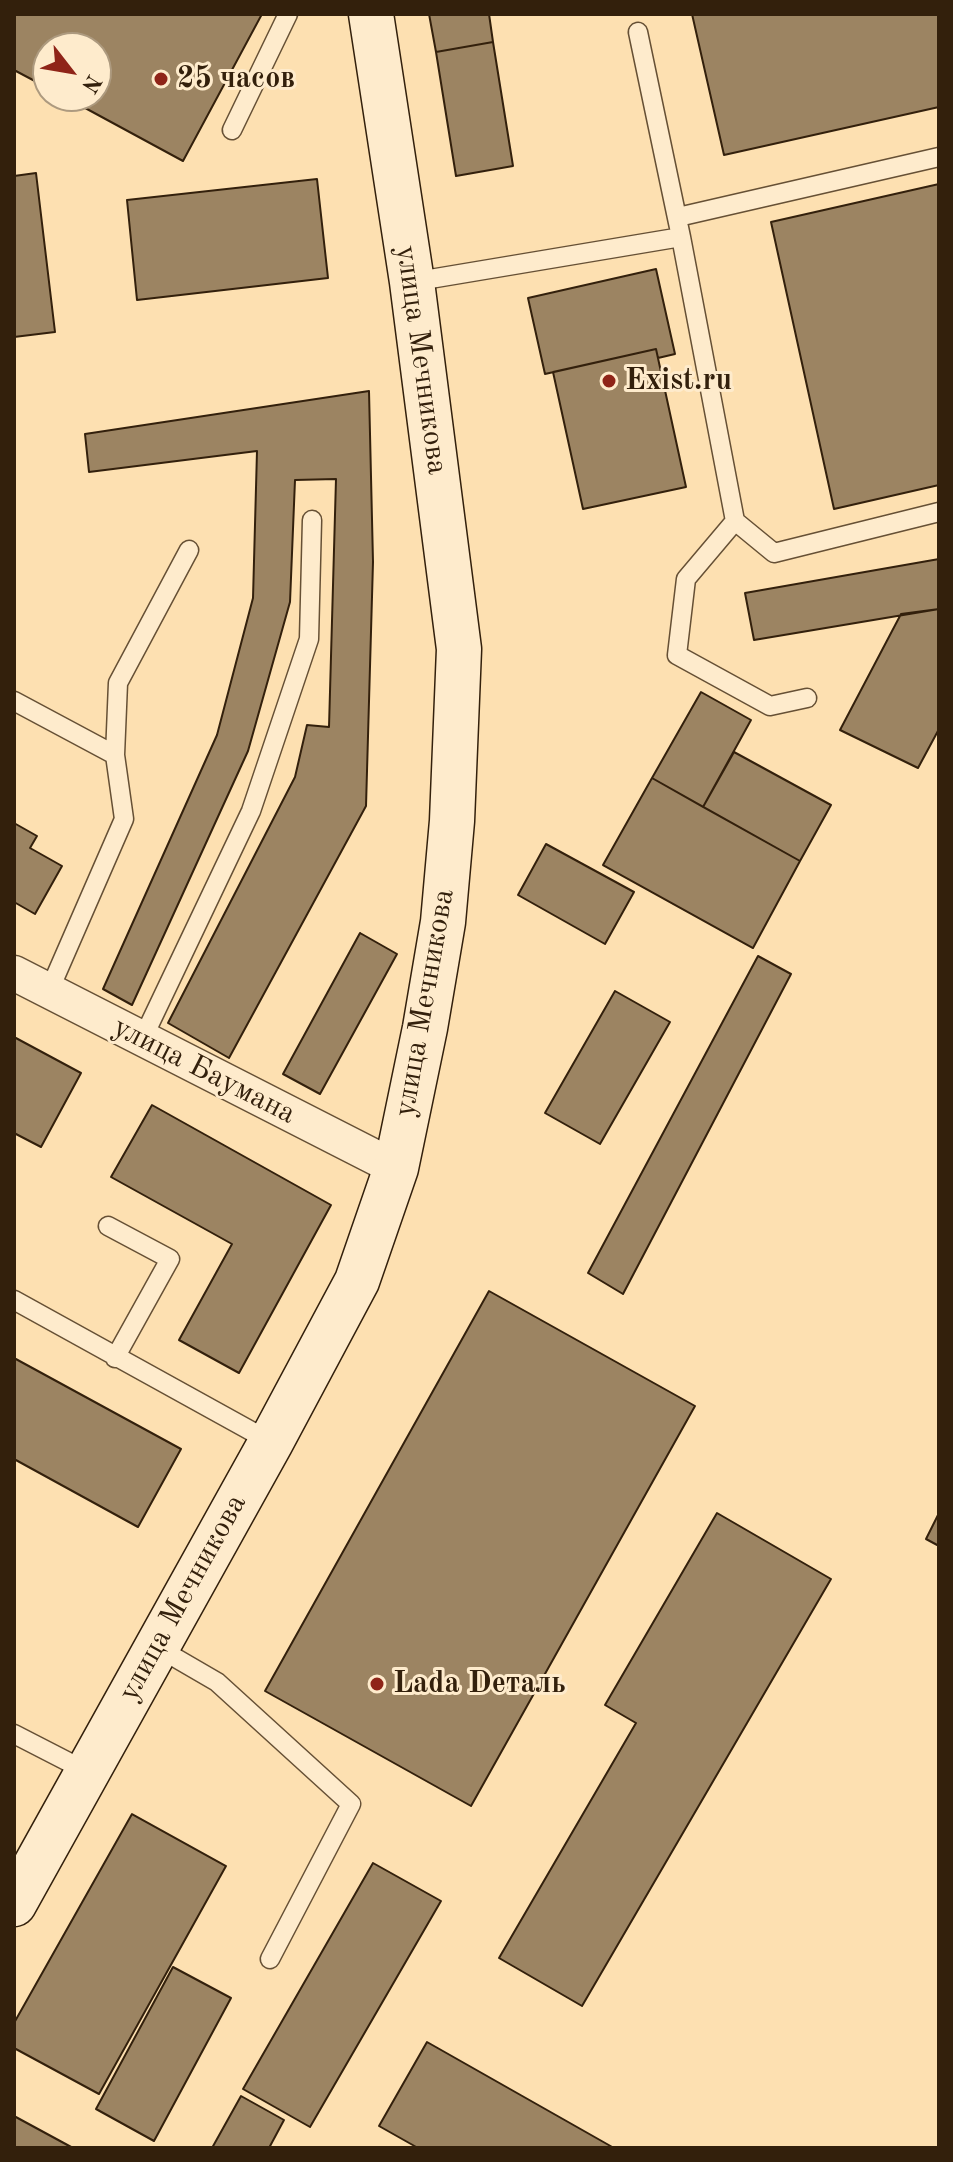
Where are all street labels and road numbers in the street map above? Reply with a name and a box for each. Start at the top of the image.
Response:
street label: улица Мечникова [387,243,455,477]
street label: улица Мечникова [387,886,463,1120]
street label: улица Баумана [107,1009,301,1133]
street label: улица Мечникова [111,1488,255,1708]

